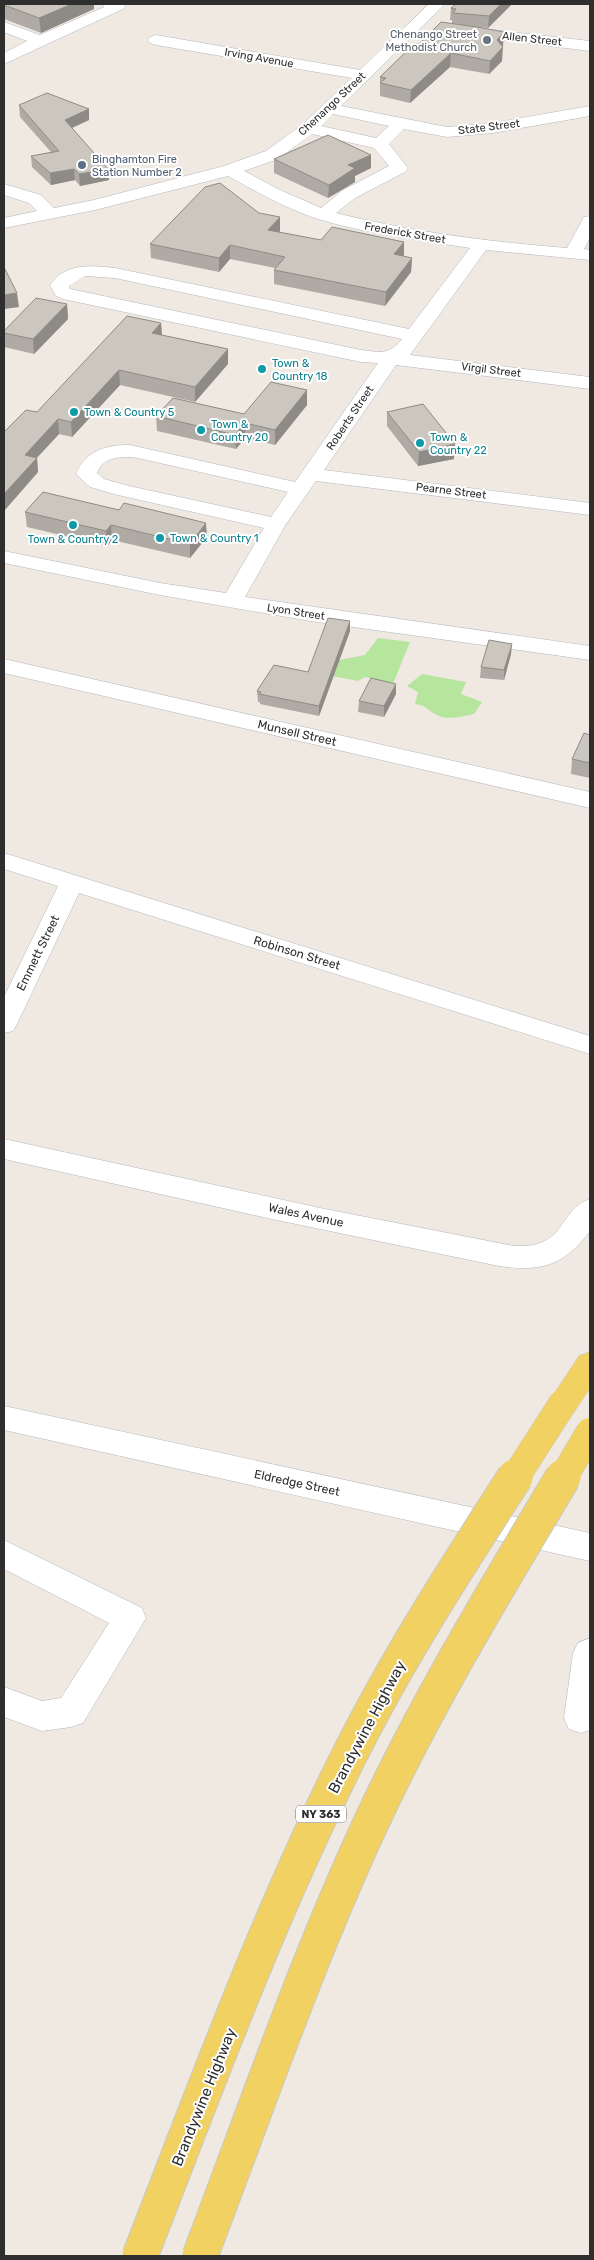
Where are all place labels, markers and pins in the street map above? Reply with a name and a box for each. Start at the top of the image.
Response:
place label: Chenango Street Methodist Church [386,28,478,54]
marker: Chenango Street Methodist Church [481,34,493,46]
place label: Binghamton Fire Station Number 2 [92,153,182,179]
marker: Binghamton Fire Station Number 2 [76,159,88,171]
place label: Town & Country 18 [272,357,328,383]
marker: Town & Country 18 [256,363,268,375]
marker: Town & Country 5 [68,406,80,418]
place label: Town & Country 5 [84,406,175,419]
place label: Town & Country 20 [211,418,268,444]
marker: Town & Country 20 [195,424,207,436]
place label: Town & Country 22 [430,431,487,457]
marker: Town & Country 22 [414,437,426,449]
marker: Town & Country 2 [67,519,79,531]
marker: Town & Country 1 [154,532,166,544]
place label: Town & Country 1 [170,532,259,545]
place label: Town & Country 2 [28,533,118,546]

